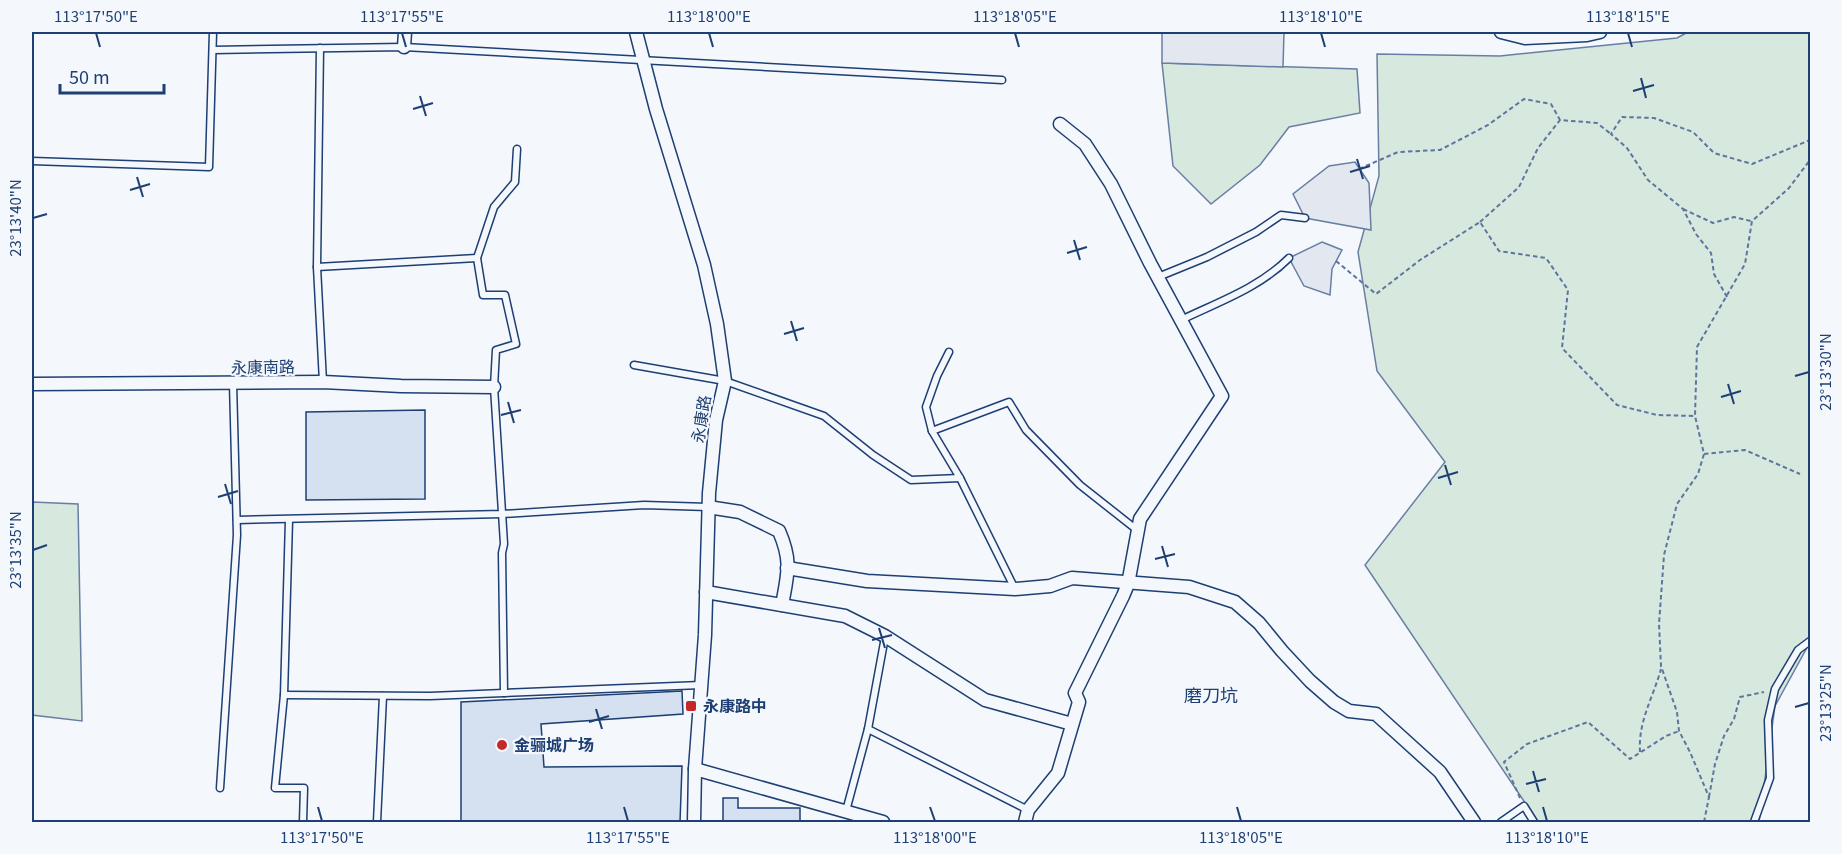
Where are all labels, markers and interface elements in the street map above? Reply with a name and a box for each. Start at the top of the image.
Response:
text: 113°17'50"E [54,5,138,26]
text: 113°17'55"E [360,5,444,26]
text: 113°18'00"E [667,5,751,26]
text: 113°18'05"E [973,5,1057,26]
text: 113°18'10"E [1279,5,1363,26]
text: 113°18'15"E [1586,5,1670,26]
scale bar [60,57,164,95]
text: 50 m [69,63,110,89]
text: 23°13'40"N [4,179,25,257]
text: 23°13'30"N [1814,333,1835,411]
street label: 永康南路 [231,353,295,379]
street label: 永康路 [684,393,716,444]
text: 23°13'35"N [4,511,25,589]
text: 23°13'25"N [1814,664,1835,742]
district label: 磨刀坑 [1184,681,1238,707]
place label: 永康路中 [703,693,767,717]
marker: 永康路中 [684,699,698,713]
place label: 金骊城广场 [514,732,594,756]
marker: 金骊城广场 [495,738,509,752]
text: 113°17'50"E [280,826,364,847]
text: 113°17'55"E [586,826,670,847]
text: 113°18'00"E [893,826,977,847]
text: 113°18'05"E [1199,826,1283,847]
text: 113°18'10"E [1505,826,1589,847]

